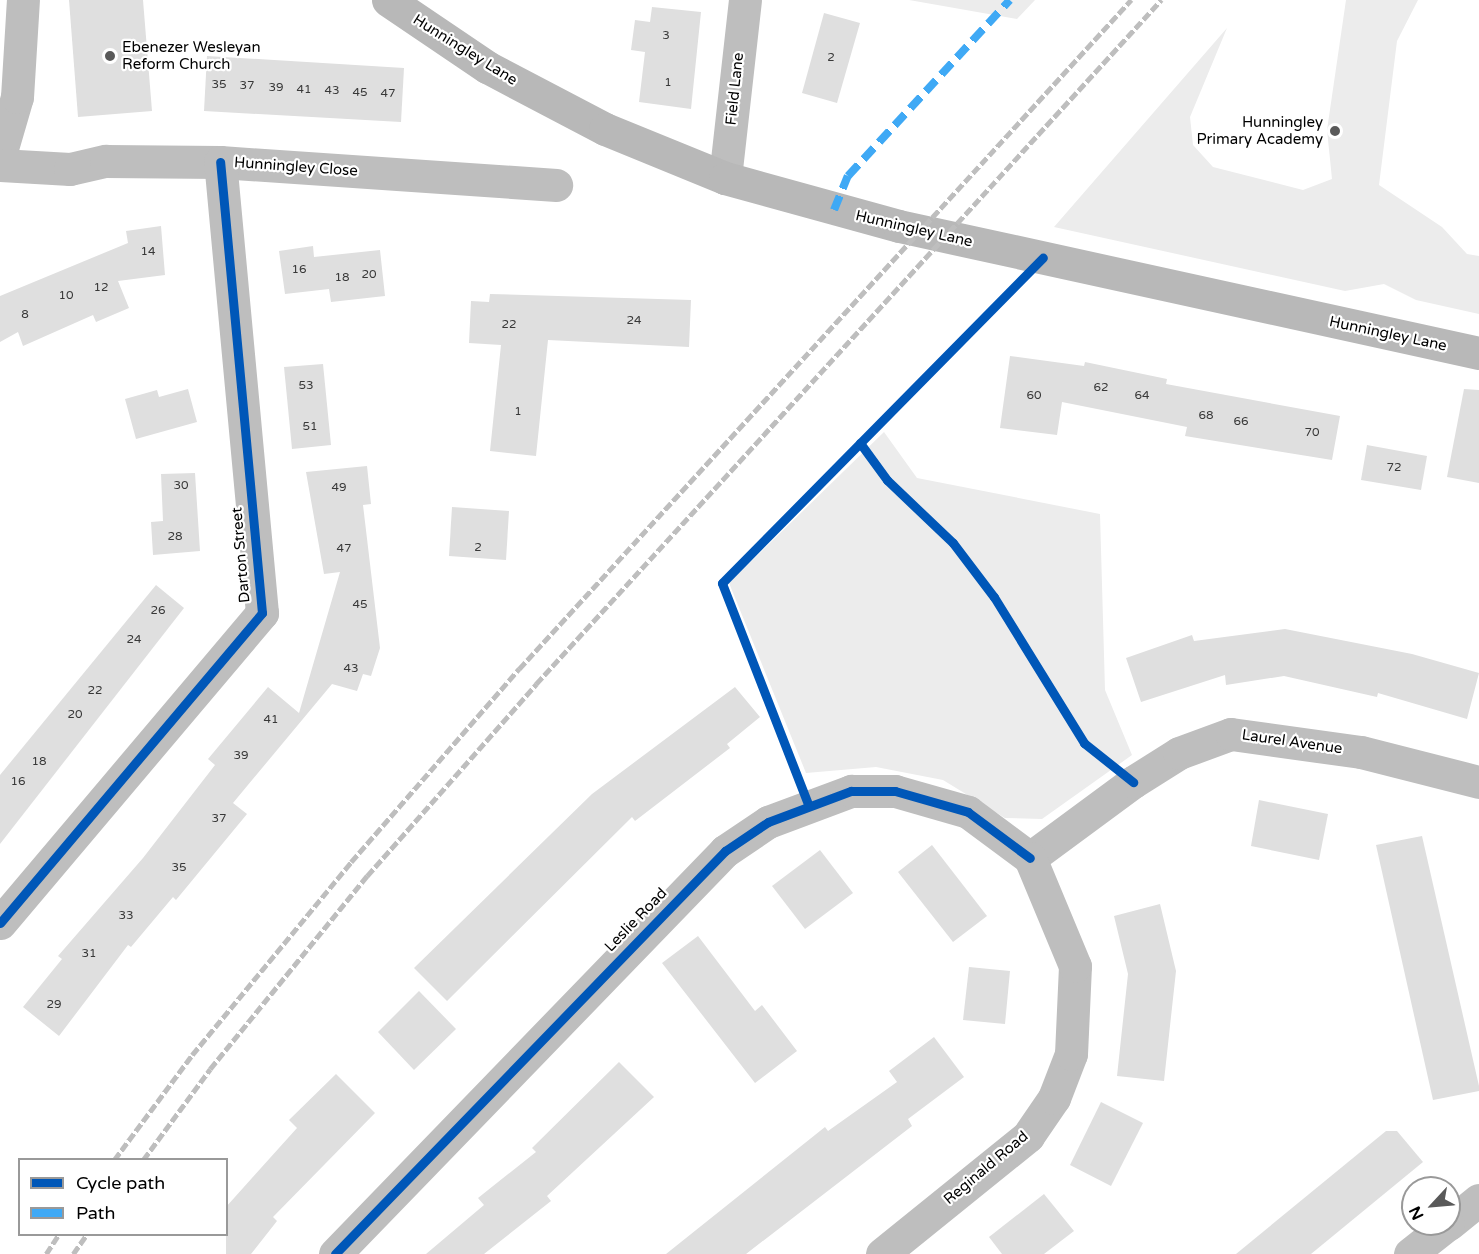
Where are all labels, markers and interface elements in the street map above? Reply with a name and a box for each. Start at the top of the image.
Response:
street label: Hunningley Lane [409,11,521,89]
house number: 3 [662,29,670,43]
place label: Ebenezer Wesleyan Reform Church [122,38,261,73]
marker: Ebenezer Wesleyan Reform Church [103,49,117,63]
house number: 2 [827,51,835,65]
street label: Field Lane [722,52,748,126]
house number: 1 [664,76,672,90]
house number: 35 [211,78,227,92]
house number: 37 [239,79,255,93]
house number: 39 [268,81,284,95]
house number: 41 [296,83,312,97]
house number: 43 [324,84,340,98]
house number: 45 [352,86,368,100]
house number: 47 [380,87,396,101]
place label: Hunningley Primary Academy [1197,113,1323,148]
marker: Hunningley Primary Academy [1328,124,1342,138]
street label: Hunningley Close [234,154,358,180]
street label: Hunningley Lane [854,207,974,251]
house number: 14 [140,245,156,259]
house number: 16 [291,263,307,277]
house number: 20 [361,268,377,282]
house number: 18 [334,271,350,285]
house number: 12 [93,281,109,295]
house number: 10 [58,289,74,303]
house number: 8 [21,308,29,322]
street label: Hunningley Lane [1328,313,1448,355]
house number: 24 [626,314,642,328]
house number: 22 [501,318,517,332]
house number: 53 [298,379,314,393]
house number: 62 [1093,381,1109,395]
house number: 60 [1026,389,1042,403]
house number: 64 [1134,389,1150,403]
house number: 1 [514,405,522,419]
house number: 68 [1198,409,1214,423]
house number: 66 [1233,415,1249,429]
house number: 51 [302,420,318,434]
house number: 70 [1304,426,1320,440]
house number: 72 [1386,461,1402,475]
house number: 30 [173,479,189,493]
house number: 49 [331,481,347,495]
street label: Darton Street [228,506,254,604]
house number: 28 [167,530,183,544]
house number: 2 [474,541,482,555]
house number: 47 [336,542,352,556]
house number: 45 [352,598,368,612]
house number: 26 [150,604,166,618]
house number: 24 [126,633,142,647]
house number: 43 [343,662,359,676]
house number: 22 [87,684,103,698]
house number: 20 [67,708,83,722]
house number: 41 [263,713,279,727]
street label: Laurel Avenue [1241,726,1343,758]
house number: 39 [233,749,249,763]
house number: 18 [31,755,47,769]
house number: 16 [10,775,26,789]
house number: 37 [211,812,227,826]
house number: 35 [171,861,187,875]
street label: Leslie Road [601,884,671,956]
house number: 33 [118,909,134,923]
house number: 31 [81,947,97,961]
house number: 29 [46,998,62,1012]
street label: Reginald Road [940,1127,1032,1209]
legend [18,1158,228,1236]
text: Cycle path [76,1172,165,1194]
north arrow [1401,1176,1461,1236]
text: Path [76,1202,115,1224]
text: N [1405,1203,1428,1223]

